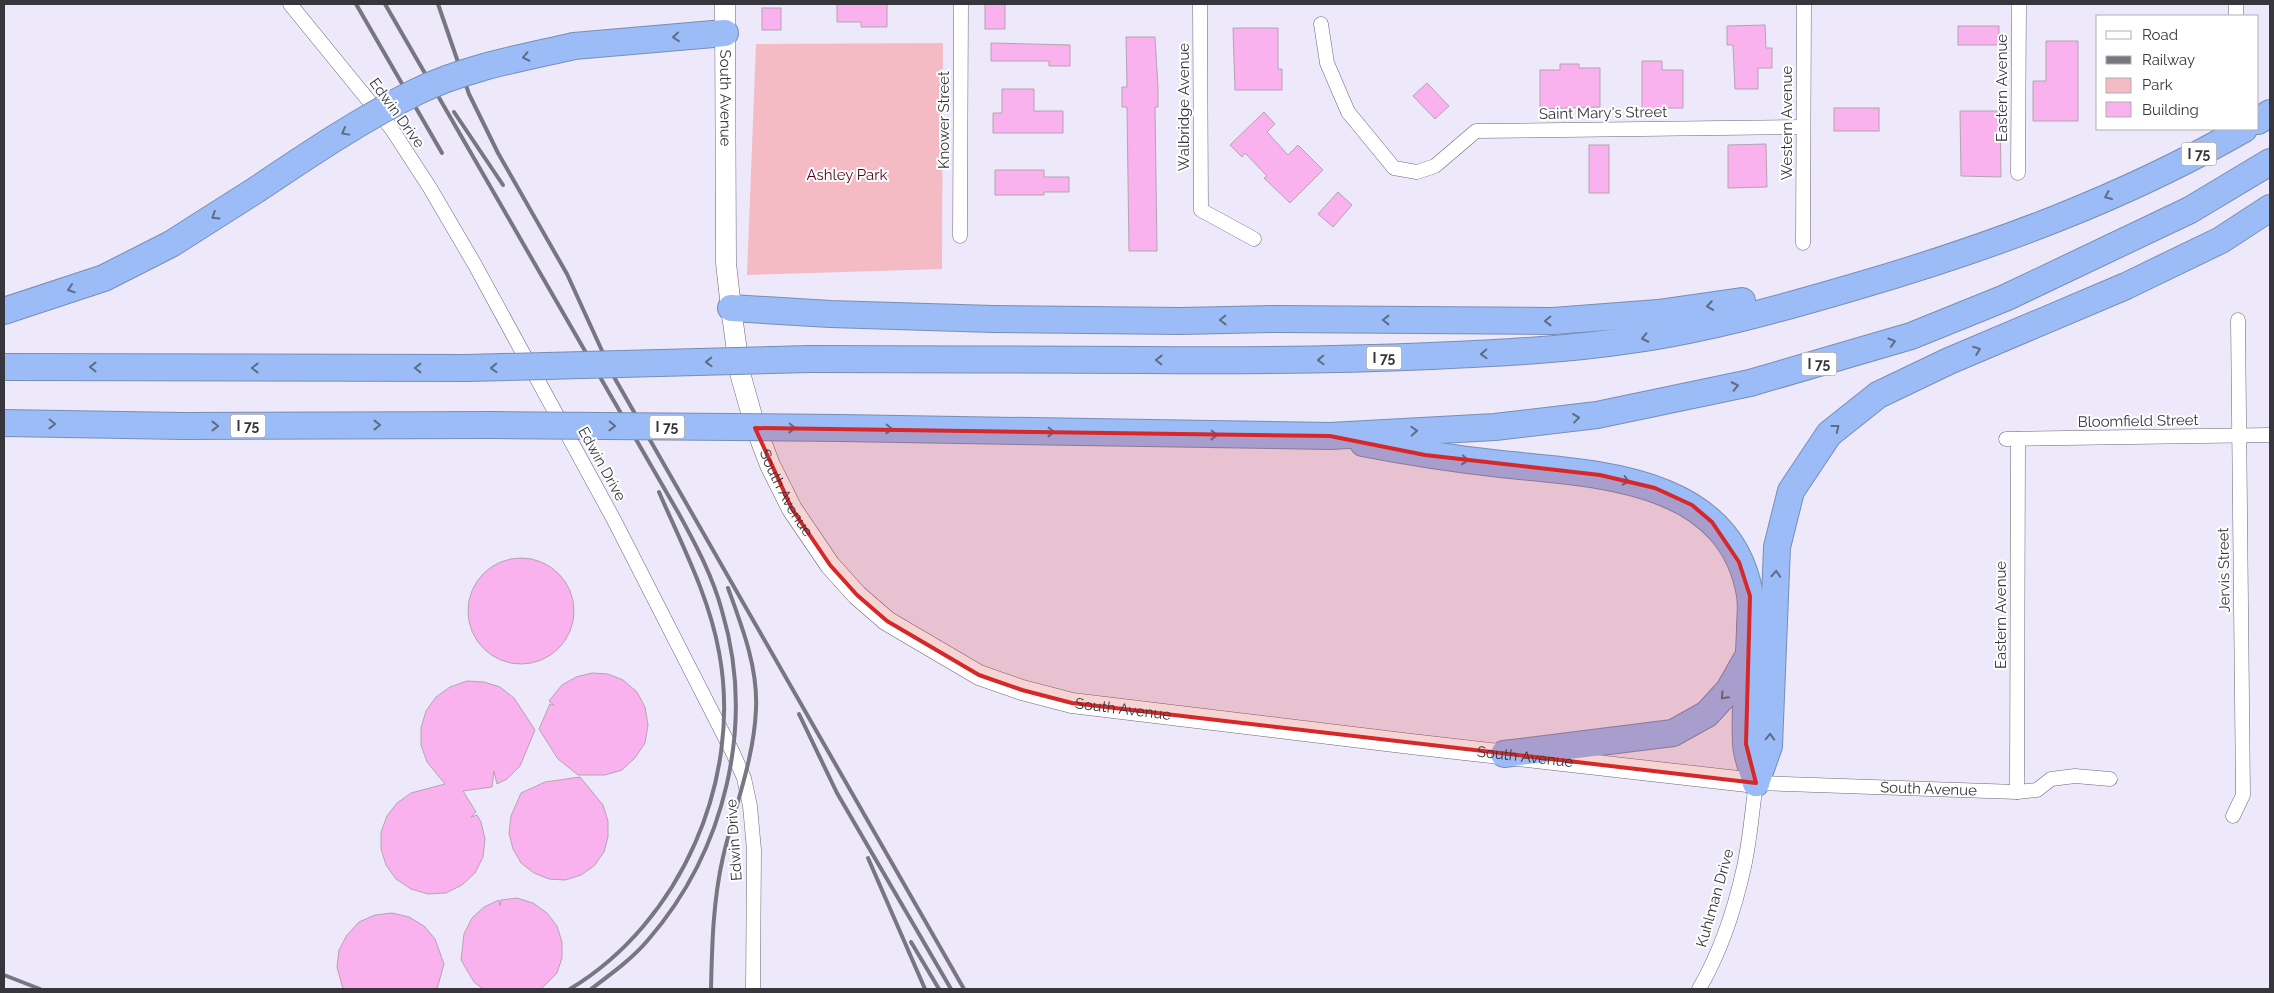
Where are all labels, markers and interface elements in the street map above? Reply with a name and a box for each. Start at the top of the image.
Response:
legend [2096,15,2259,130]
text: Road [2142,26,2178,44]
one-way arrow [672,32,680,43]
street label: Eastern Avenue [1993,34,2011,142]
street label: Walbridge Avenue [1175,43,1193,171]
street label: South Avenue [716,50,735,147]
one-way arrow [521,51,530,62]
text: Railway [2142,51,2195,69]
street label: Western Avenue [1778,66,1796,180]
street label: Knower Street [935,71,953,169]
street label: Edwin Drive [366,75,429,152]
text: Park [2142,76,2173,94]
text: Building [2142,101,2199,119]
street label: Saint Mary's Street [1539,103,1667,123]
one-way arrow [341,126,350,136]
road number: I 75 [2182,142,2216,166]
park label: Ashley Park [807,166,887,184]
one-way arrow [2104,190,2113,200]
one-way arrow [212,210,221,219]
one-way arrow [67,283,76,293]
one-way arrow [1705,300,1714,310]
one-way arrow [1219,315,1226,325]
one-way arrow [1381,315,1389,325]
one-way arrow [1544,315,1552,326]
one-way arrow [1641,332,1650,342]
one-way arrow [1887,337,1895,347]
road number: I 75 [1366,346,1402,369]
one-way arrow [1972,346,1981,356]
one-way arrow [1480,348,1488,359]
road number: I 75 [1802,352,1836,376]
one-way arrow [1155,355,1162,365]
one-way arrow [1317,355,1325,366]
one-way arrow [704,357,712,367]
one-way arrow [89,362,96,372]
one-way arrow [489,362,497,373]
one-way arrow [251,363,259,373]
one-way arrow [414,363,422,373]
one-way arrow [1731,381,1740,392]
street label: Bloomfield Street [2077,411,2199,431]
one-way arrow [1572,413,1580,424]
road number: I 75 [230,414,266,438]
road number: I 75 [650,416,684,438]
one-way arrow [49,419,57,429]
one-way arrow [374,420,382,430]
one-way arrow [212,421,219,431]
one-way arrow [608,421,616,431]
one-way arrow [788,423,796,433]
street label: Edwin Drive [574,424,630,504]
one-way arrow [886,424,893,434]
one-way arrow [1410,426,1418,437]
one-way arrow [1830,426,1839,434]
one-way arrow [1048,427,1056,437]
one-way arrow [1210,429,1218,440]
street label: South Avenue [756,447,817,540]
one-way arrow [1461,454,1469,465]
one-way arrow [1621,475,1630,486]
street label: Jervis Street [2214,527,2234,613]
street label: Eastern Avenue [1992,561,2010,669]
one-way arrow [1770,570,1781,578]
one-way arrow [1721,691,1730,700]
street label: South Avenue [1074,694,1172,724]
one-way arrow [1764,732,1775,740]
street label: South Avenue [1476,743,1575,771]
street label: South Avenue [1880,778,1977,800]
street label: Edwin Drive [722,798,746,882]
street label: Kuhlman Drive [1692,847,1738,949]

